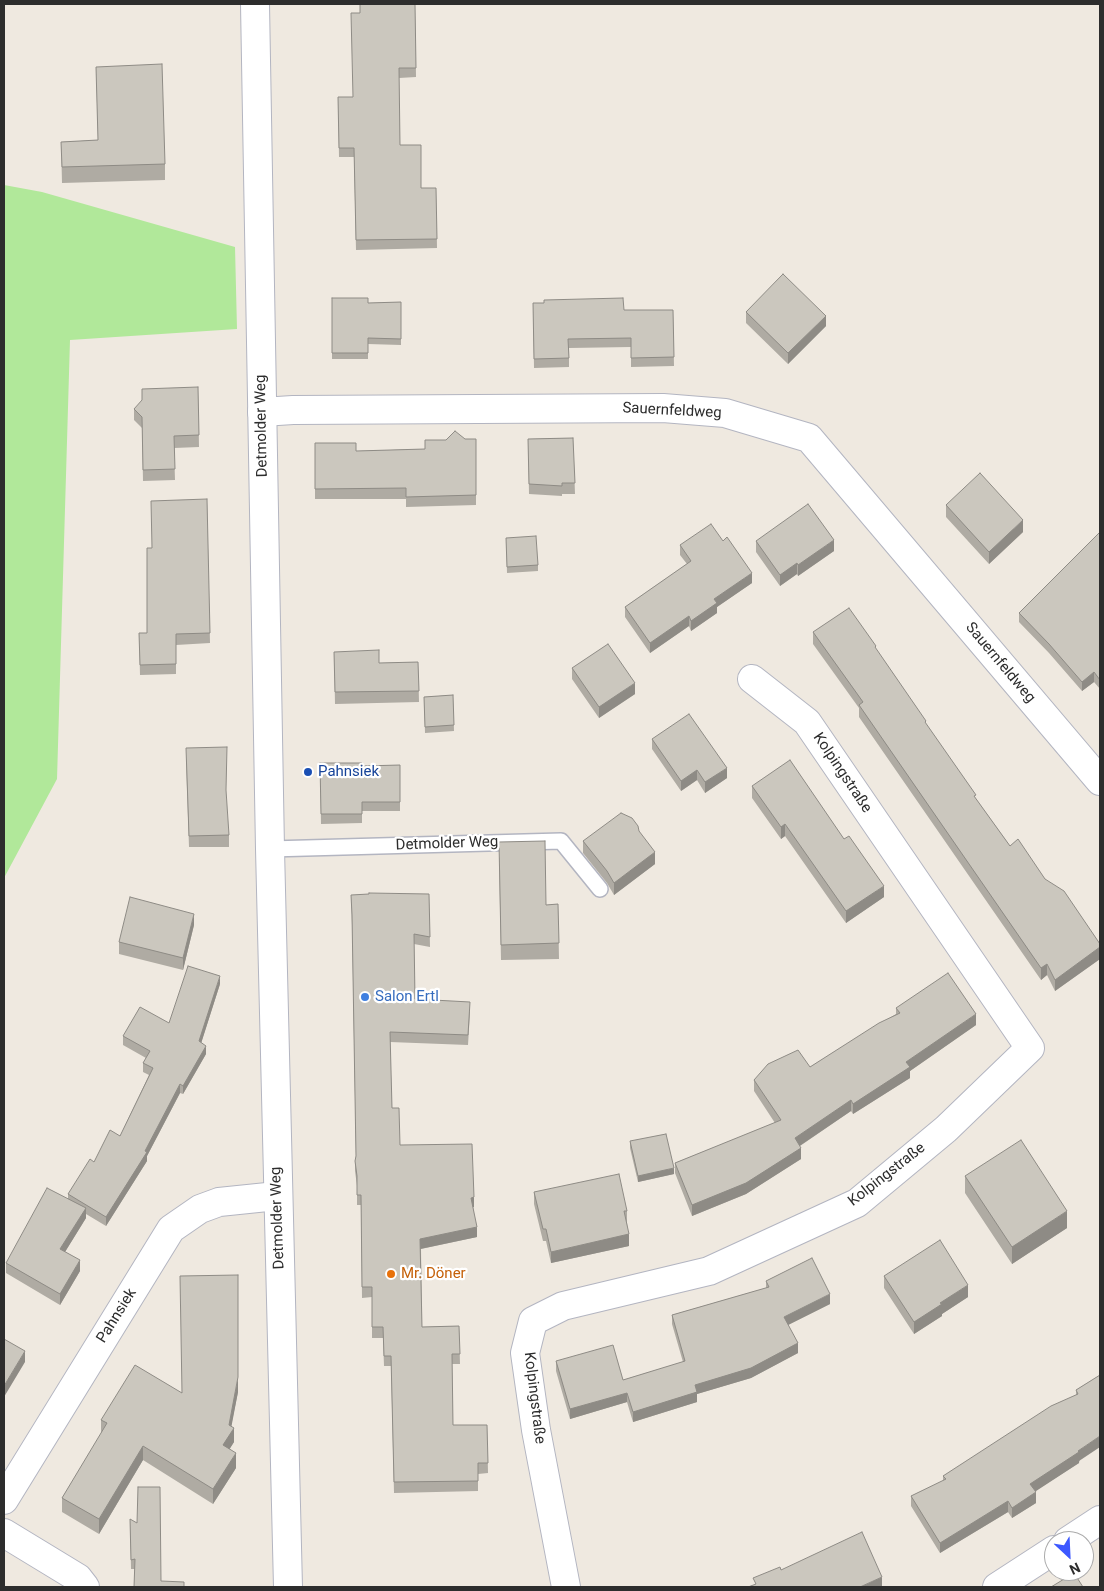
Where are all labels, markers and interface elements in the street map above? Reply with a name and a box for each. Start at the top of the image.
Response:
street label: Detmolder Weg [252,374,272,478]
street label: Sauernfeldweg [622,399,722,423]
street label: Sauernfeldweg [961,619,1039,707]
street label: Kolpingstraße [809,730,875,816]
place label: Pahnsiek [318,763,379,781]
marker: Pahnsiek [302,766,314,778]
street label: Detmolder Weg [395,833,499,855]
place label: Salon Ertl [375,988,439,1006]
marker: Salon Ertl [359,991,371,1003]
street label: Kolpingstraße [845,1139,929,1211]
street label: Detmolder Weg [267,1166,289,1270]
place label: Mr. Döner [401,1265,466,1283]
marker: Mr. Döner [385,1268,397,1280]
street label: Pahnsiek [93,1285,141,1347]
street label: Kolpingstraße [519,1351,549,1445]
north arrow [1044,1531,1094,1581]
text: N [1067,1559,1083,1578]

